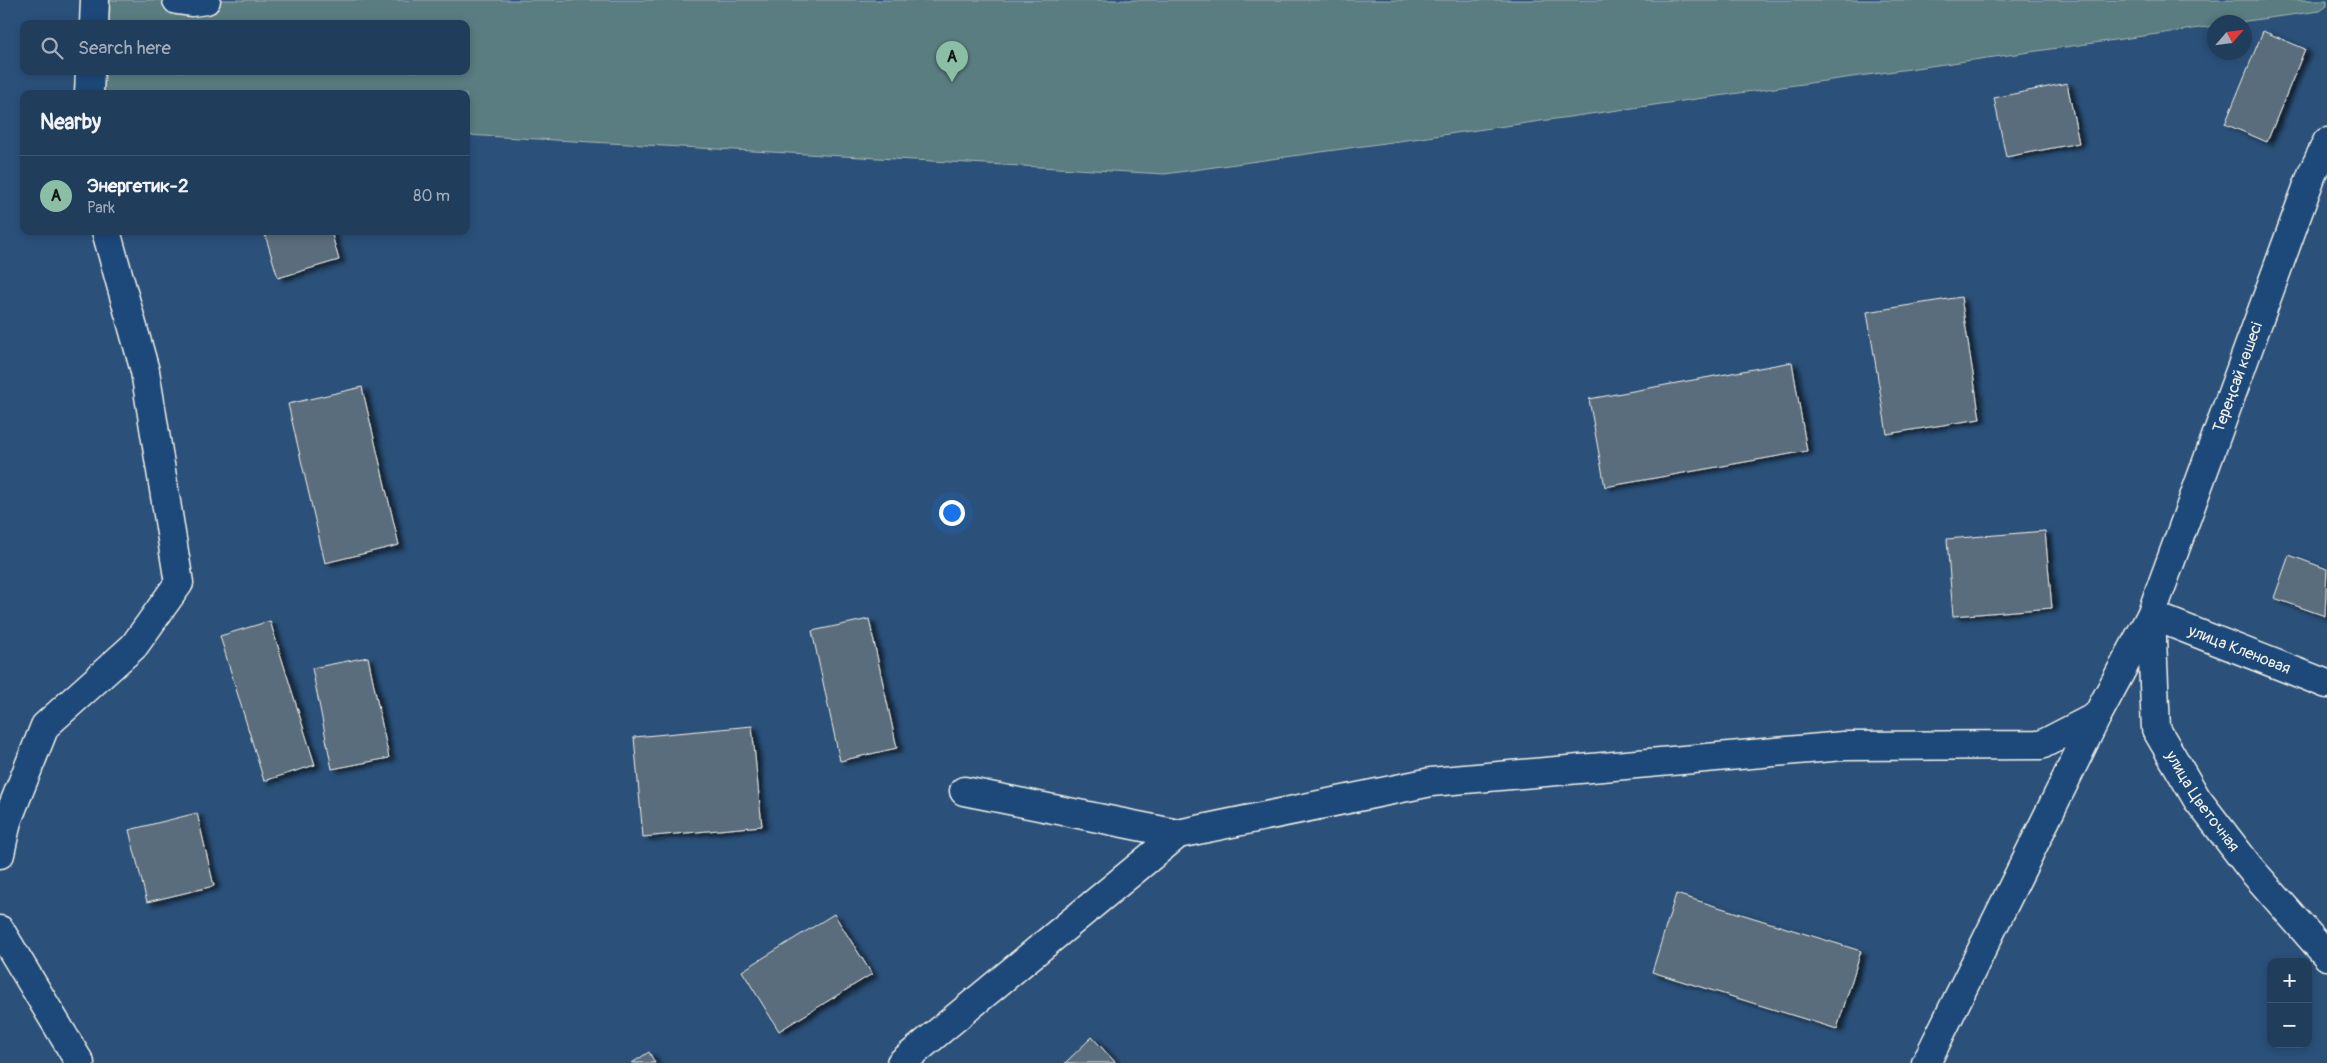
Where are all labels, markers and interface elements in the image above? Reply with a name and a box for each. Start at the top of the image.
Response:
north arrow [2207,15,2252,60]
search box [20,20,470,75]
icon: search [38,34,66,62]
text: Search here [78,36,171,60]
pin: A [936,41,968,82]
text: Nearby [40,109,101,136]
text: Энергетик-2 [87,174,189,198]
text: A [51,186,61,206]
text: 80 m [413,186,450,206]
text: Park [87,198,115,218]
street label: Тереңсай көшесі [2209,319,2267,435]
your location [939,500,965,526]
street label: улица Кленовая [2184,620,2294,679]
street label: улица Цветочная [2160,746,2244,856]
map controls [2267,958,2312,1048]
button: + [2267,958,2312,1003]
button: − [2267,1003,2312,1048]

